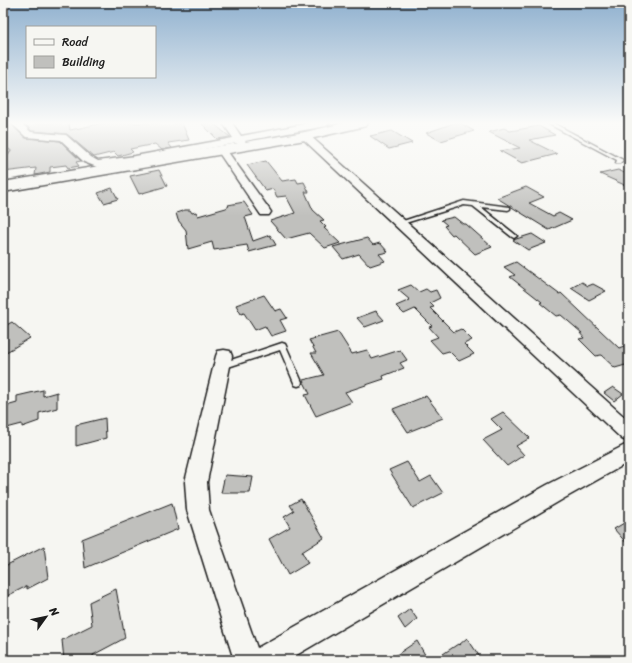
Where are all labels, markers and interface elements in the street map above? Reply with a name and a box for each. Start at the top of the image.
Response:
legend [26,26,156,78]
text: Road [62,31,89,53]
text: Building [62,51,105,73]
north arrow [26,597,66,637]
text: N [43,603,64,621]

